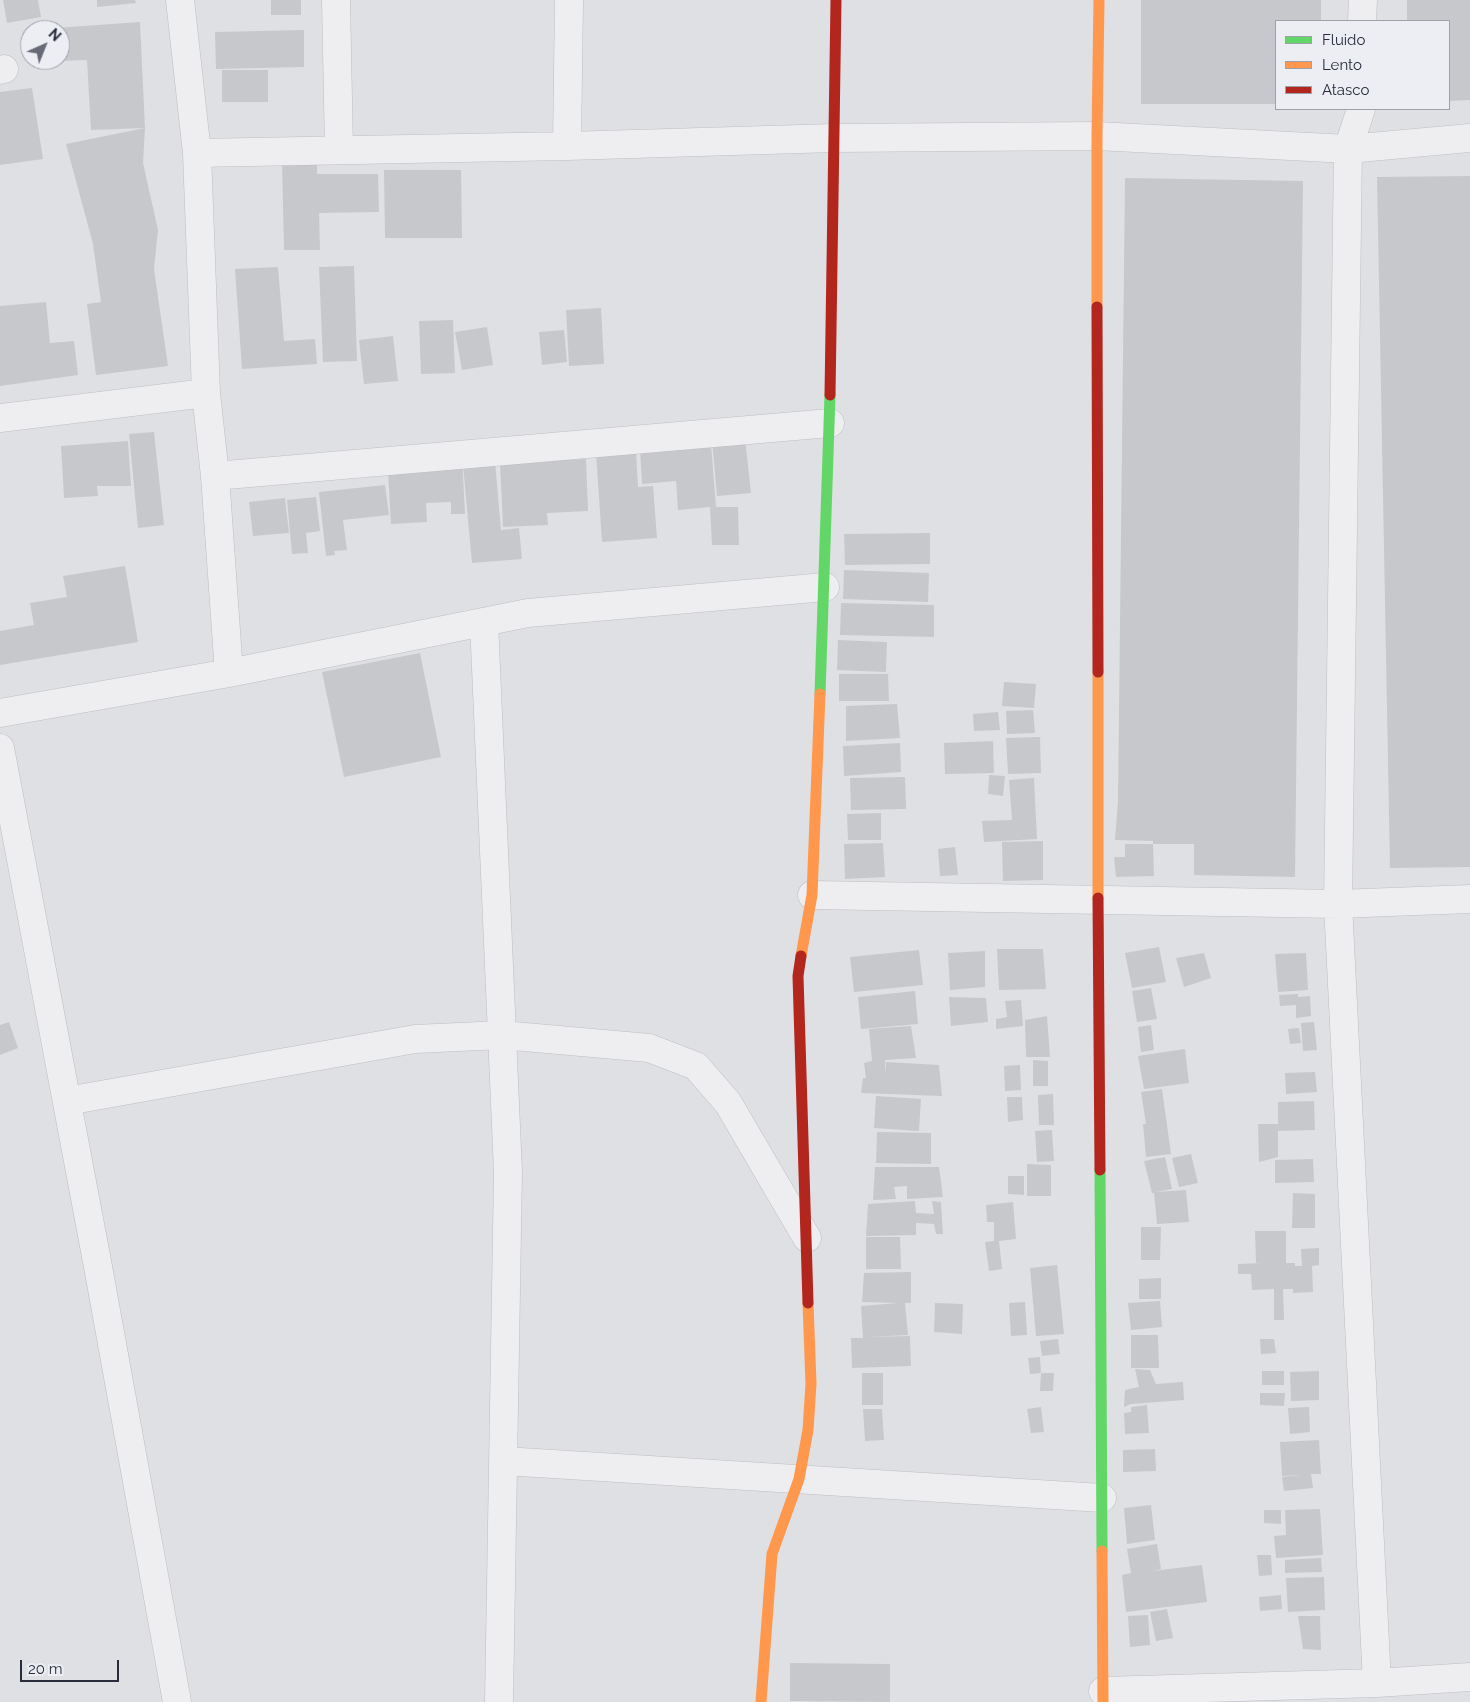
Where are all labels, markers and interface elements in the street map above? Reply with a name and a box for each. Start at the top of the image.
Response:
north arrow [20,20,70,70]
legend [1275,20,1450,110]
text: N [45,25,64,44]
text: Fluido [1322,31,1365,49]
text: Lento [1322,56,1362,74]
text: Atasco [1322,81,1369,99]
scale bar [22,1650,121,1682]
text: 20 m [28,1660,63,1678]

